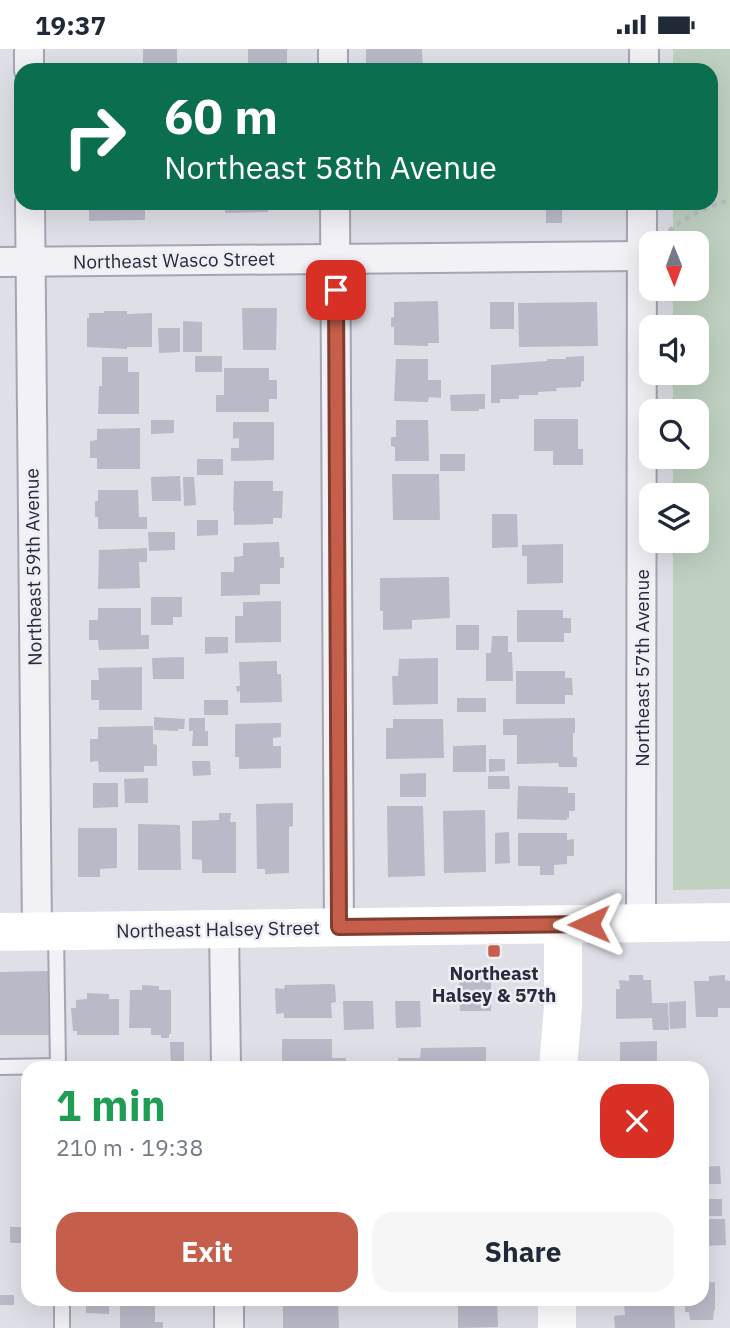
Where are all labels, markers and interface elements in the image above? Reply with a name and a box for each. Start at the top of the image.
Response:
text: 19:37 [35,8,106,42]
text: 60 m [164,84,278,147]
icon: right [49,91,140,182]
text: Northeast 58th Avenue [164,146,497,188]
north arrow [639,231,709,301]
map controls [639,231,709,553]
street label: Northeast Wasco Street [73,246,275,274]
pin [306,260,366,320]
icon: arrive [317,271,355,309]
button: sound [639,315,709,385]
button: search [639,399,709,469]
street label: Northeast 59th Avenue [19,468,47,666]
button: layers [639,483,709,553]
street label: Northeast 57th Avenue [630,569,654,767]
position arrow [552,887,626,961]
street label: Northeast Halsey Street [116,915,320,943]
marker: Northeast Halsey & 57th [486,943,502,959]
place label: Northeast Halsey & 57th [432,961,556,1007]
text: 1 min [56,1078,166,1133]
button: close [600,1084,674,1158]
text: 210 m · 19:38 [56,1132,203,1162]
button: Exit [56,1212,358,1292]
button: Share [372,1212,674,1292]

